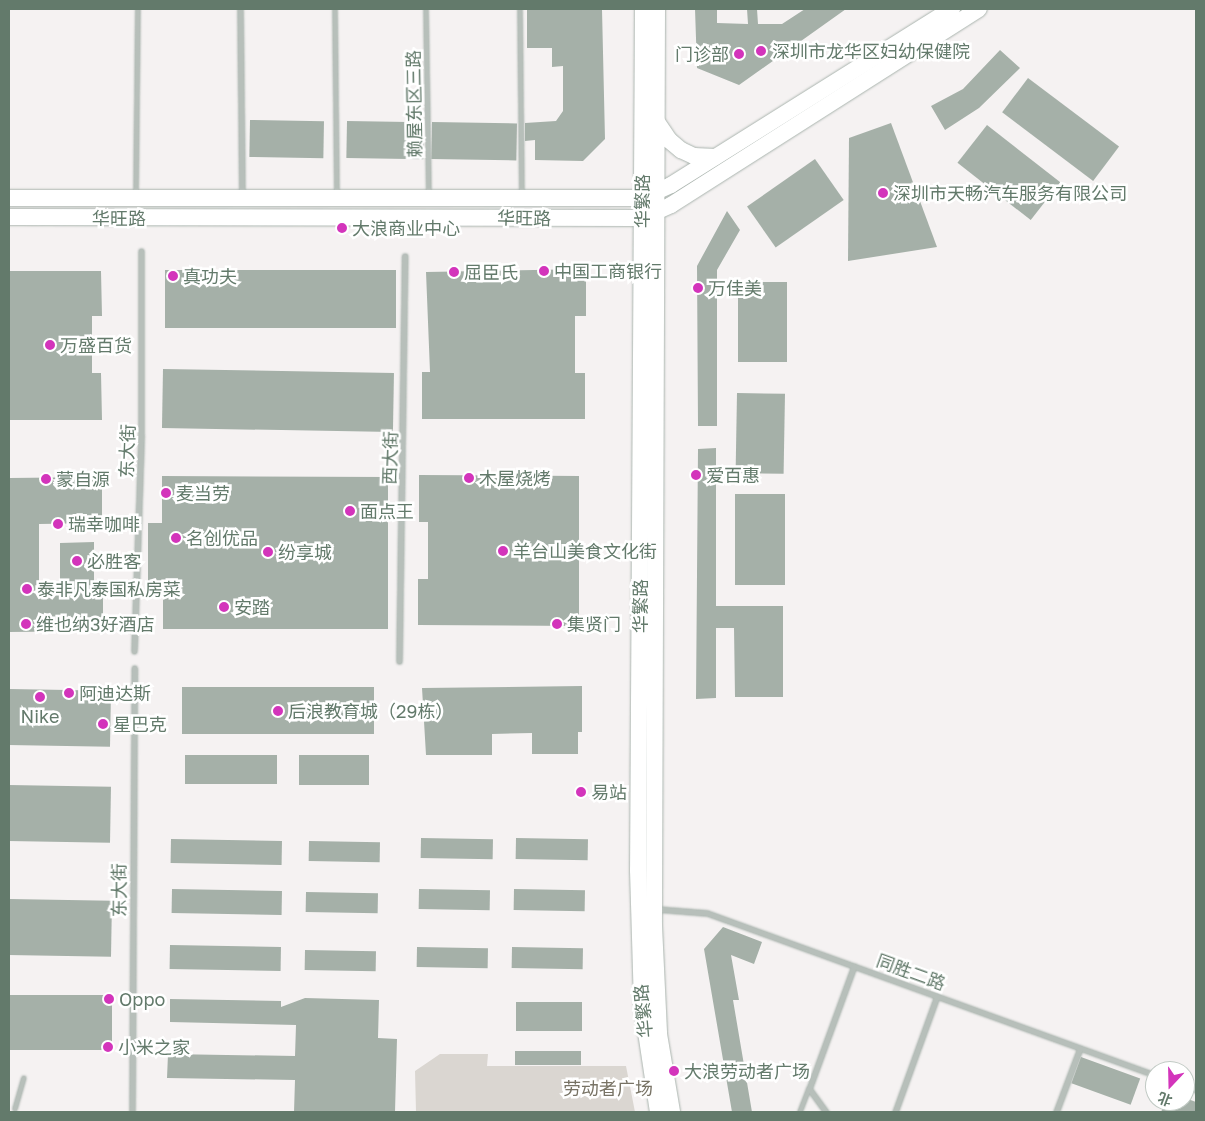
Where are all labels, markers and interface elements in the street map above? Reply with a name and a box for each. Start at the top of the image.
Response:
place label: 深圳市龙华区妇幼保健院 [772,40,970,62]
place label: 门诊部 [675,43,729,65]
marker: 深圳市龙华区妇幼保健院 [754,44,768,58]
marker: 门诊部 [733,48,745,60]
street label: 赖屋东区三路 [402,50,426,158]
street label: 华繁路 [631,174,653,228]
place label: 深圳市天畅汽车服务有限公司 [893,182,1127,204]
marker: 深圳市天畅汽车服务有限公司 [877,187,889,199]
street label: 华旺路 [92,207,146,229]
street label: 华旺路 [497,207,551,229]
place label: 大浪商业中心 [352,217,460,239]
marker: 大浪商业中心 [336,222,348,234]
place label: 中国工商银行 [554,260,662,282]
place label: 屈臣氏 [464,261,518,283]
place label: 真功夫 [183,265,237,287]
marker: 中国工商银行 [538,265,550,277]
marker: 屈臣氏 [448,266,460,278]
marker: 真功夫 [167,270,179,282]
place label: 万佳美 [708,277,762,299]
marker: 万佳美 [692,282,704,294]
place label: 万盛百货 [60,334,132,356]
marker: 万盛百货 [44,339,56,351]
street label: 东大街 [115,424,139,478]
street label: 西大街 [378,431,402,485]
place label: 爱百惠 [706,464,760,486]
place label: 木屋烧烤 [479,467,551,489]
place label: 蒙自源 [56,468,110,490]
marker: 爱百惠 [690,469,702,481]
marker: 木屋烧烤 [463,472,475,484]
marker: 蒙自源 [40,473,52,485]
place label: 麦当劳 [176,482,230,504]
marker: 麦当劳 [160,487,172,499]
place label: 面点王 [360,500,414,522]
marker: 面点王 [344,505,356,517]
place label: 瑞幸咖啡 [68,513,140,535]
marker: 瑞幸咖啡 [52,518,64,530]
place label: 名创优品 [186,527,258,549]
marker: 名创优品 [170,532,182,544]
place label: 羊台山美食文化街 [513,540,657,562]
place label: 纷享城 [278,541,332,563]
marker: 羊台山美食文化街 [497,545,509,557]
marker: 纷享城 [262,546,274,558]
place label: 必胜客 [87,550,141,572]
marker: 必胜客 [71,555,83,567]
place label: 泰非凡泰国私房菜 [37,578,181,600]
street label: 华繁路 [629,579,651,633]
marker: 泰非凡泰国私房菜 [21,583,33,595]
place label: 安踏 [234,596,270,618]
marker: 安踏 [218,601,230,613]
place label: 维也纳3好酒店 [36,613,155,635]
place label: 集贤门 [567,613,621,635]
marker: 维也纳3好酒店 [20,618,32,630]
marker: 集贤门 [551,618,563,630]
place label: 阿迪达斯 [79,682,151,704]
marker: 阿迪达斯 [63,687,75,699]
marker: Nike [34,691,46,703]
place label: 后浪教育城（29栋） [288,700,453,722]
place label: Nike [21,705,59,727]
marker: 后浪教育城（29栋） [272,705,284,717]
place label: 星巴克 [113,713,167,735]
marker: 星巴克 [97,718,109,730]
place label: 易站 [591,781,627,803]
marker: 易站 [575,786,587,798]
street label: 东大街 [108,863,130,917]
street label: 同胜二路 [873,950,949,994]
street label: 华繁路 [630,983,656,1039]
place label: Oppo [119,988,165,1010]
marker: Oppo [103,993,115,1005]
place label: 小米之家 [118,1036,190,1058]
marker: 小米之家 [102,1041,114,1053]
place label: 大浪劳动者广场 [684,1060,810,1082]
north arrow [1145,1061,1195,1111]
marker: 大浪劳动者广场 [668,1065,680,1077]
park label: 劳动者广场 [563,1077,653,1099]
text: 北 [1155,1089,1174,1110]

